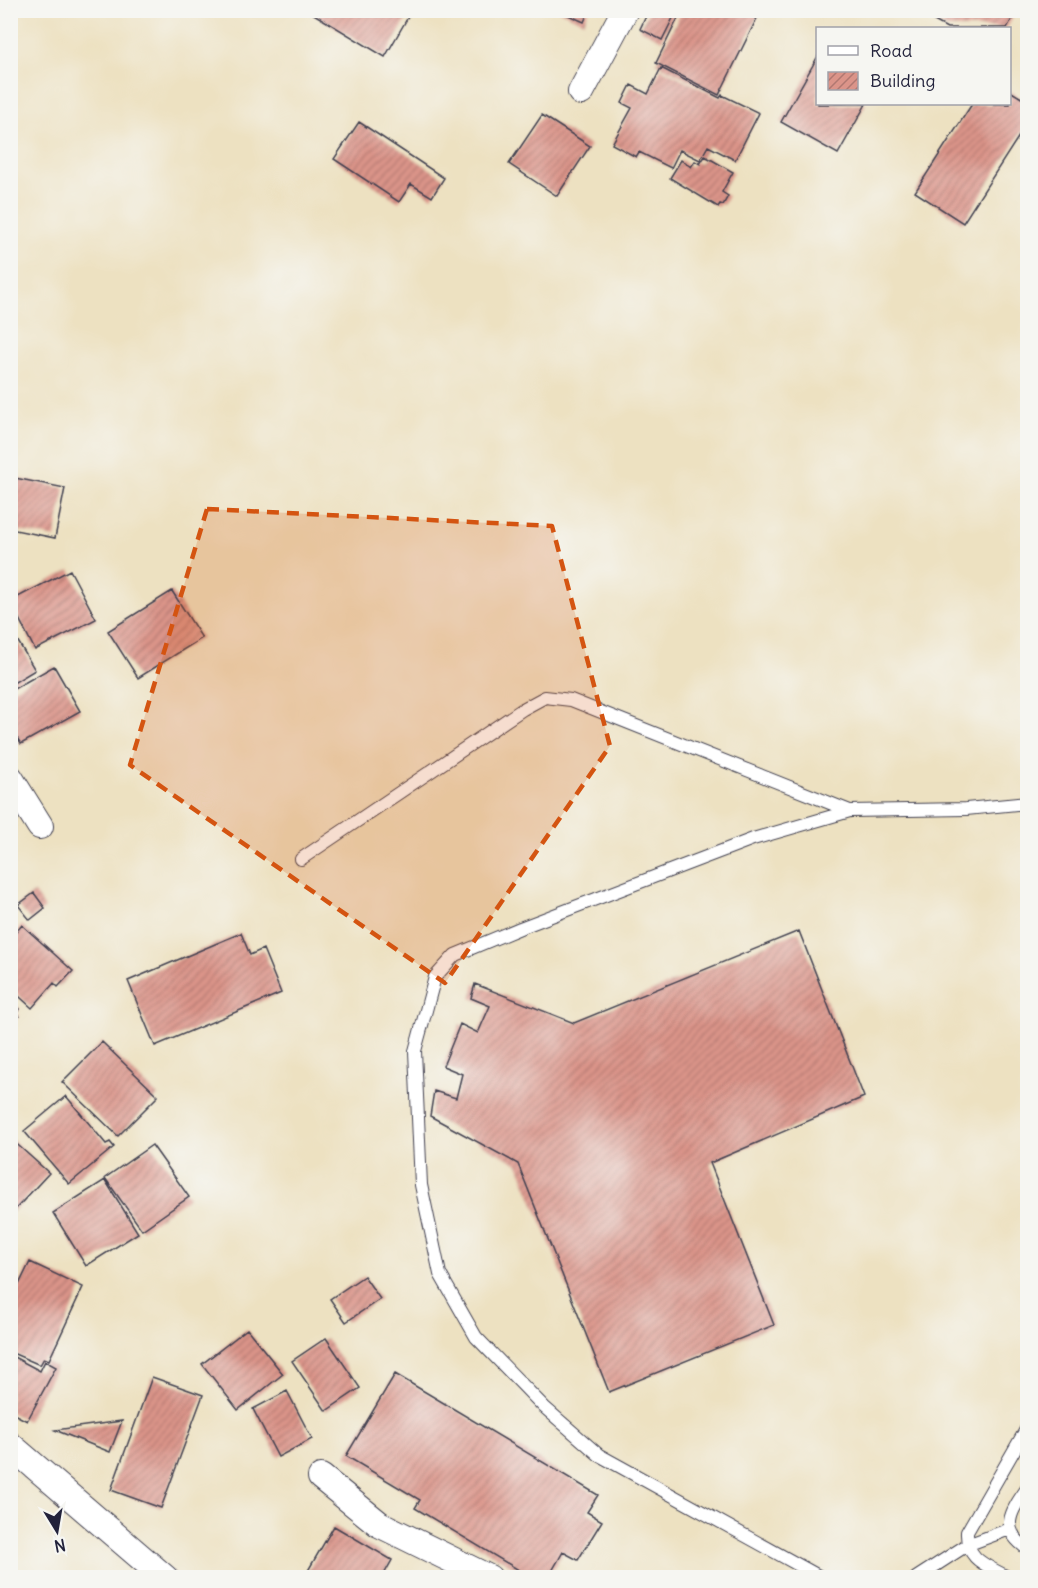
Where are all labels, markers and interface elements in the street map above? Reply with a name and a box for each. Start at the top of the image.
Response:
legend [816,27,1011,105]
text: Road [870,39,913,62]
text: Building [870,69,935,92]
north arrow [27,1501,87,1561]
text: N [53,1535,67,1557]

